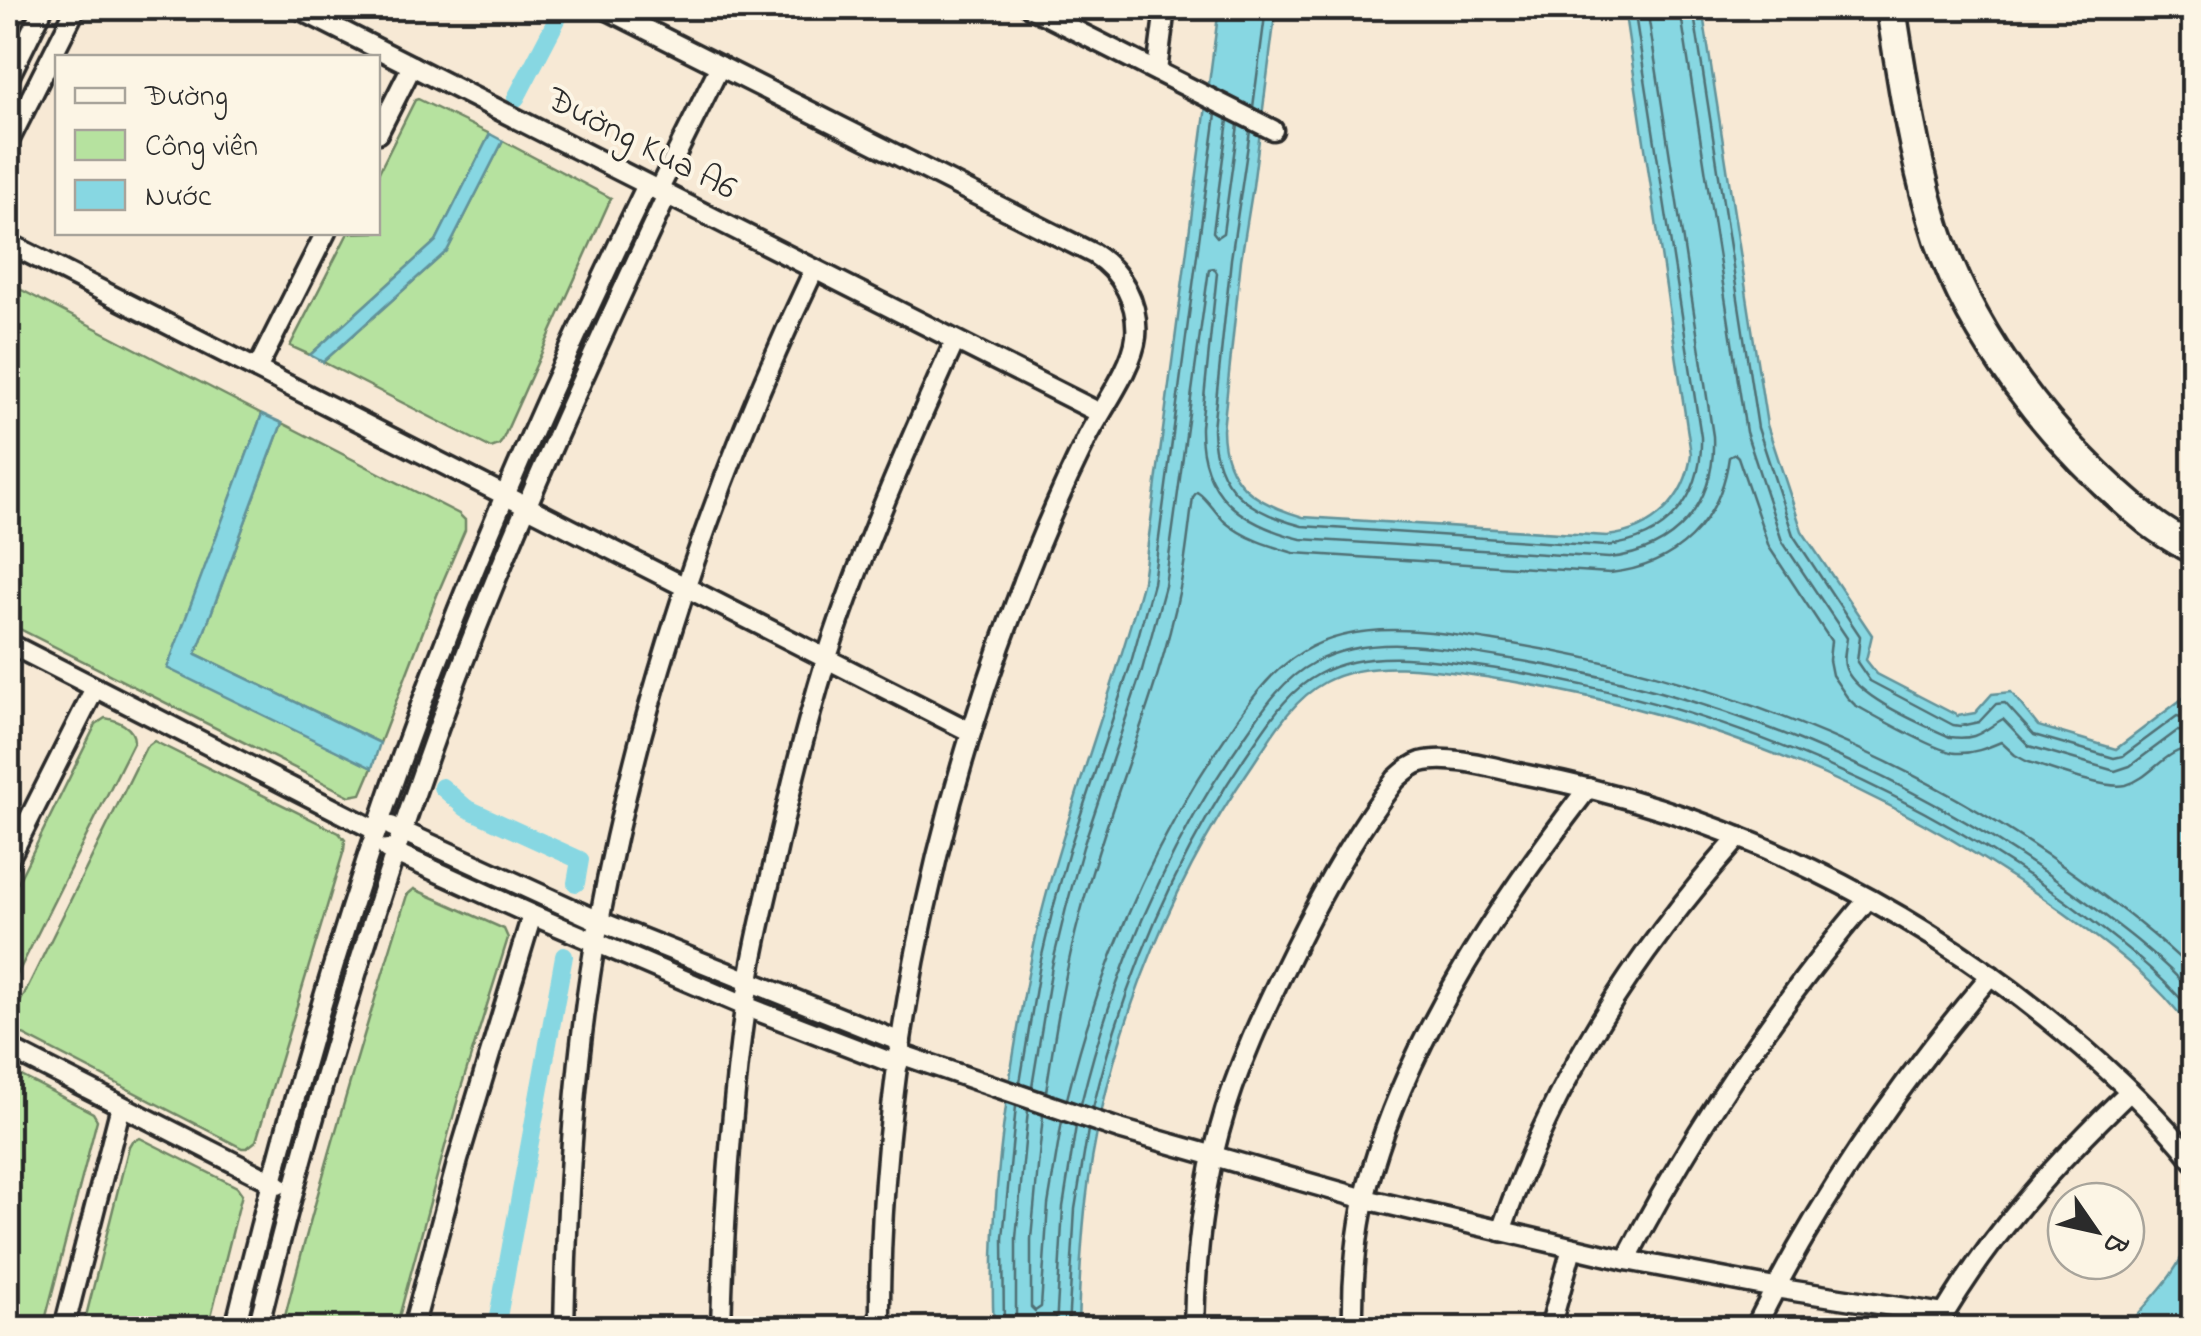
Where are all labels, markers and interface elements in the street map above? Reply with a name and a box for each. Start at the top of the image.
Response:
legend [55,55,380,235]
street label: Đường Kua A6 [536,75,745,215]
text: Đường [144,76,228,120]
text: Công viên [145,126,258,170]
text: Nước [145,176,212,220]
north arrow [2046,1181,2146,1281]
text: B [2091,1222,2137,1262]

